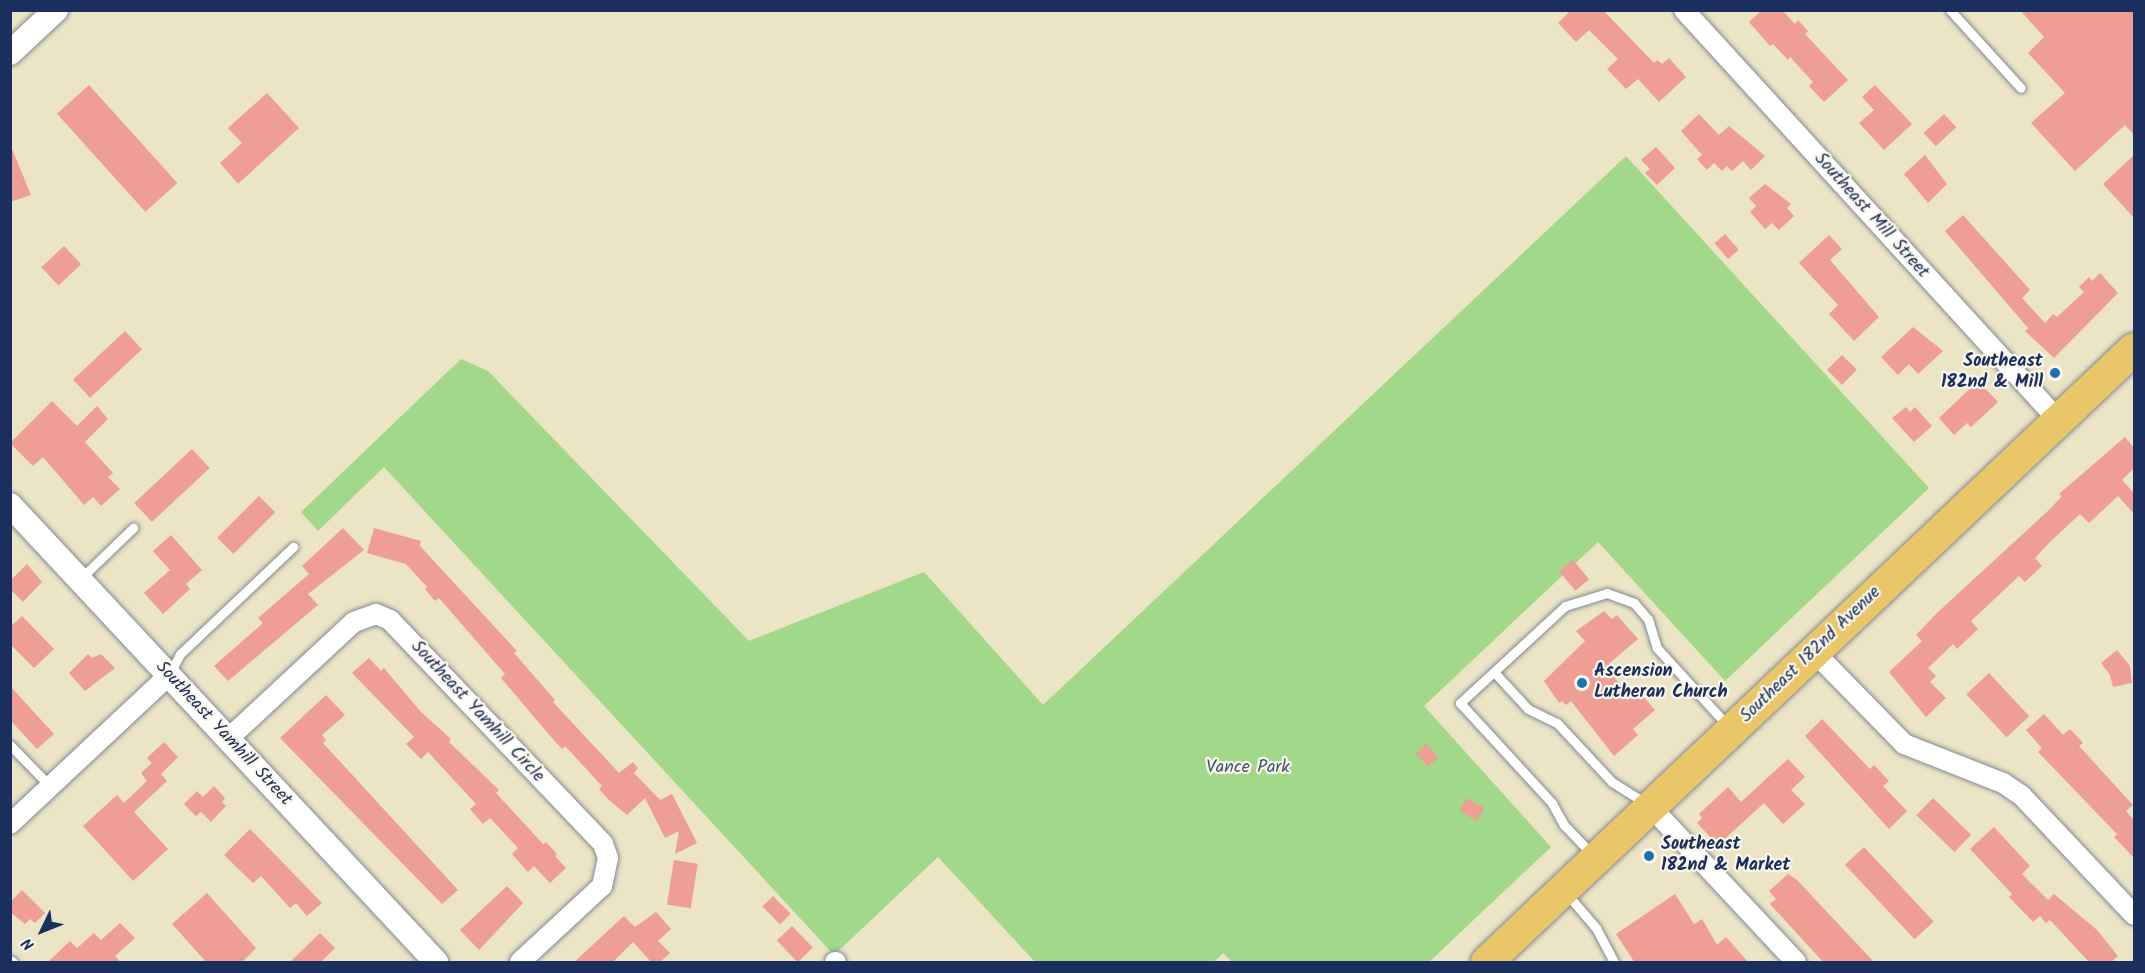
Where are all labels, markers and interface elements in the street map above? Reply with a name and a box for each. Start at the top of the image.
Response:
street label: Southeast Mill Street [1809,149,1933,283]
place label: Southeast 182nd & Mill [1941,352,2043,394]
marker: Southeast 182nd & Mill [2048,366,2062,380]
street label: Southeast 182nd Avenue [1736,582,1886,728]
street label: Southeast Yamhill Circle [406,637,548,787]
street label: Southeast Yamhill Street [150,657,296,811]
place label: Ascension Lutheran Church [1594,662,1728,704]
marker: Ascension Lutheran Church [1575,676,1589,690]
park label: Vance Park [1206,757,1290,779]
place label: Southeast 182nd & Market [1661,835,1790,878]
marker: Southeast 182nd & Market [1642,849,1656,863]
north arrow [12,901,72,961]
text: N [16,931,41,956]

